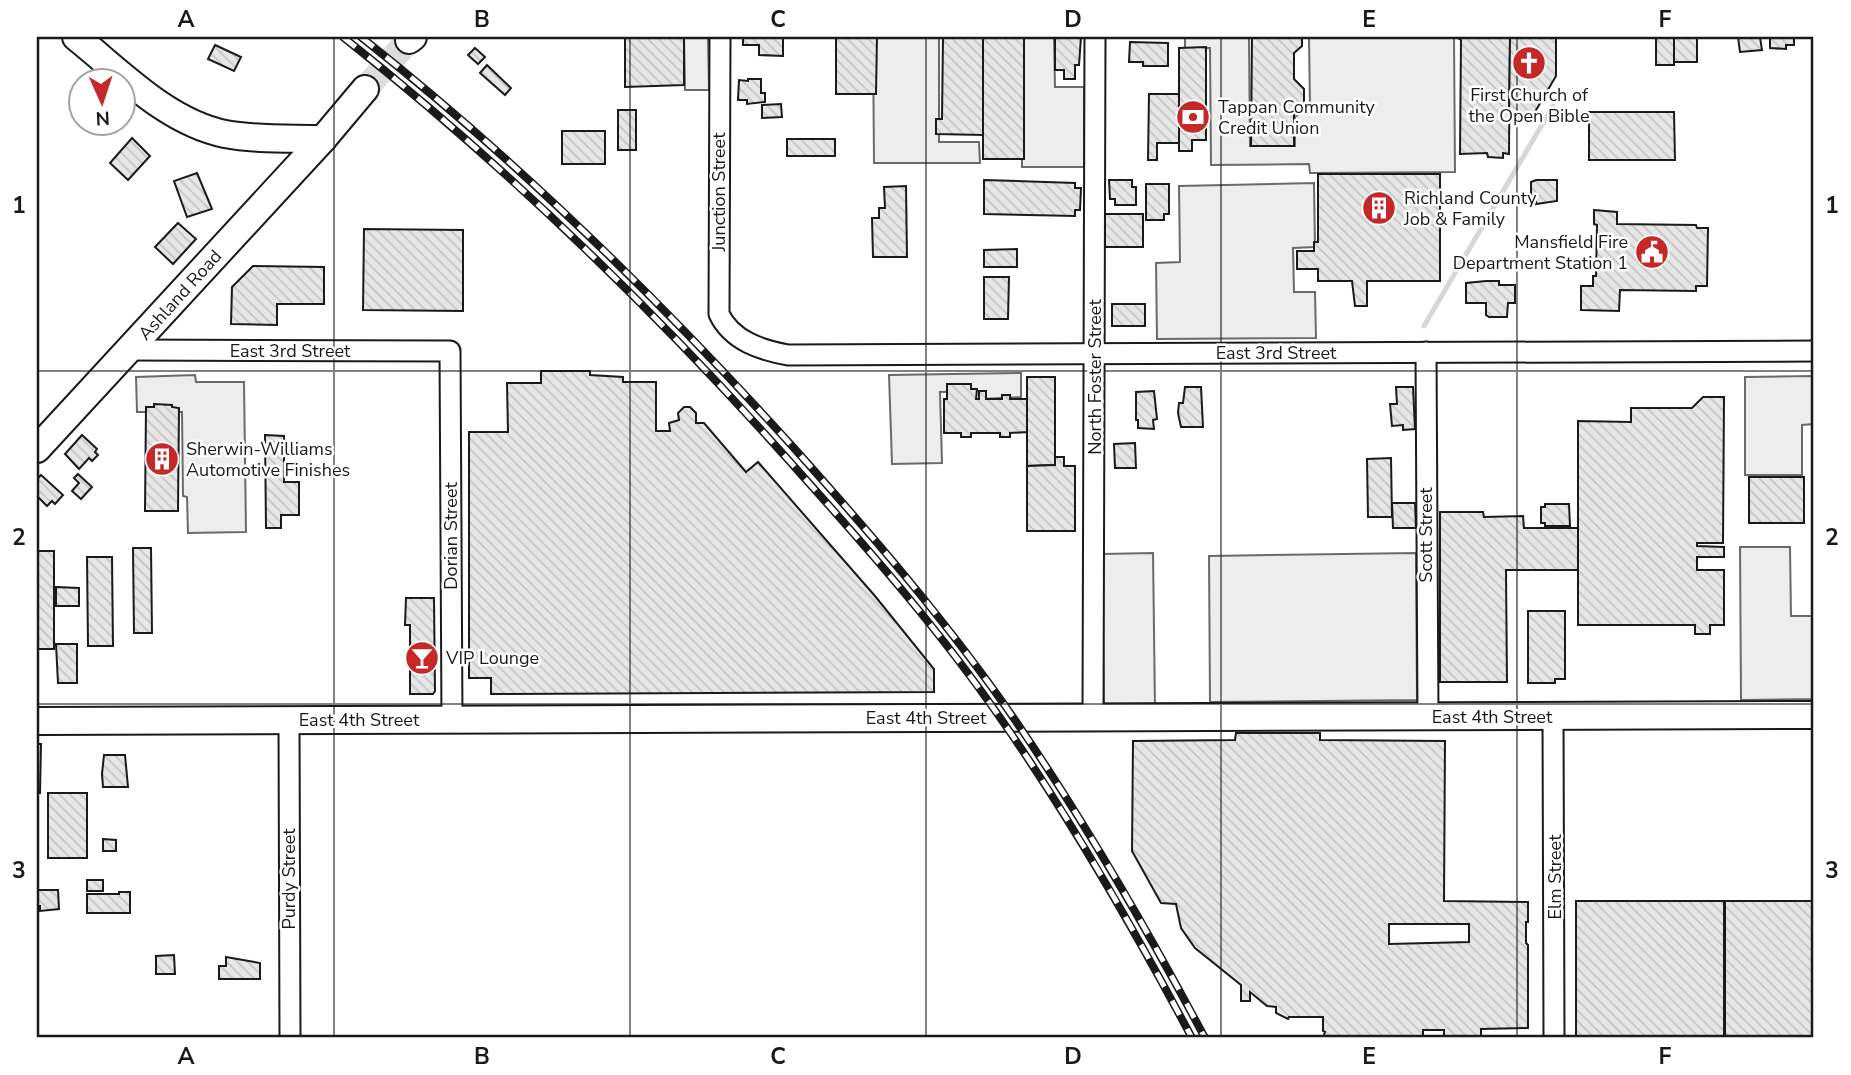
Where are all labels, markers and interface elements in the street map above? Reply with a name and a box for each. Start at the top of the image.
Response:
text: A [177,4,195,35]
text: B [474,4,490,35]
text: C [770,4,786,35]
text: D [1064,4,1082,35]
text: E [1362,4,1376,35]
text: F [1659,4,1672,35]
church icon: First Church of the Open Bible [1510,44,1548,82]
north arrow [66,66,136,136]
place label: First Church of the Open Bible [1468,83,1590,128]
place label: Tappan Community Credit Union [1218,95,1376,140]
bank icon: Tappan Community Credit Union [1174,98,1212,136]
text: N [95,105,111,131]
street label: Junction Street [707,132,731,252]
place label: Richland County Job & Family [1403,186,1537,231]
building icon: Richland County Job & Family [1360,189,1398,227]
text: 1 [12,190,26,221]
text: 1 [1825,190,1839,221]
place label: Mansfield Fire Department Station 1 [1453,230,1628,275]
public building icon: Mansfield Fire Department Station 1 [1633,233,1671,271]
street label: Ashland Road [133,245,227,345]
street label: North Foster Street [1083,299,1107,455]
street label: East 3rd Street [230,339,351,363]
street label: East 3rd Street [1216,341,1337,365]
place label: Sherwin-Williams Automotive Finishes [186,437,350,482]
building icon: Sherwin-Williams Automotive Finishes [143,440,181,478]
street label: Dorian Street [439,482,463,590]
street label: Scott Street [1414,487,1438,583]
text: 2 [12,522,26,553]
text: 2 [1825,522,1839,553]
bar icon: VIP Lounge [403,639,441,677]
place label: VIP Lounge [445,646,539,670]
street label: East 4th Street [1432,705,1553,729]
street label: East 4th Street [866,706,987,730]
street label: East 4th Street [299,708,420,732]
street label: Purdy Street [277,828,301,930]
street label: Elm Street [1543,834,1567,919]
text: 3 [12,855,26,886]
text: 3 [1825,855,1839,886]
text: A [177,1041,195,1072]
text: B [474,1041,490,1072]
text: C [770,1041,786,1072]
text: D [1064,1041,1082,1072]
text: E [1362,1041,1376,1072]
text: F [1659,1041,1672,1072]

